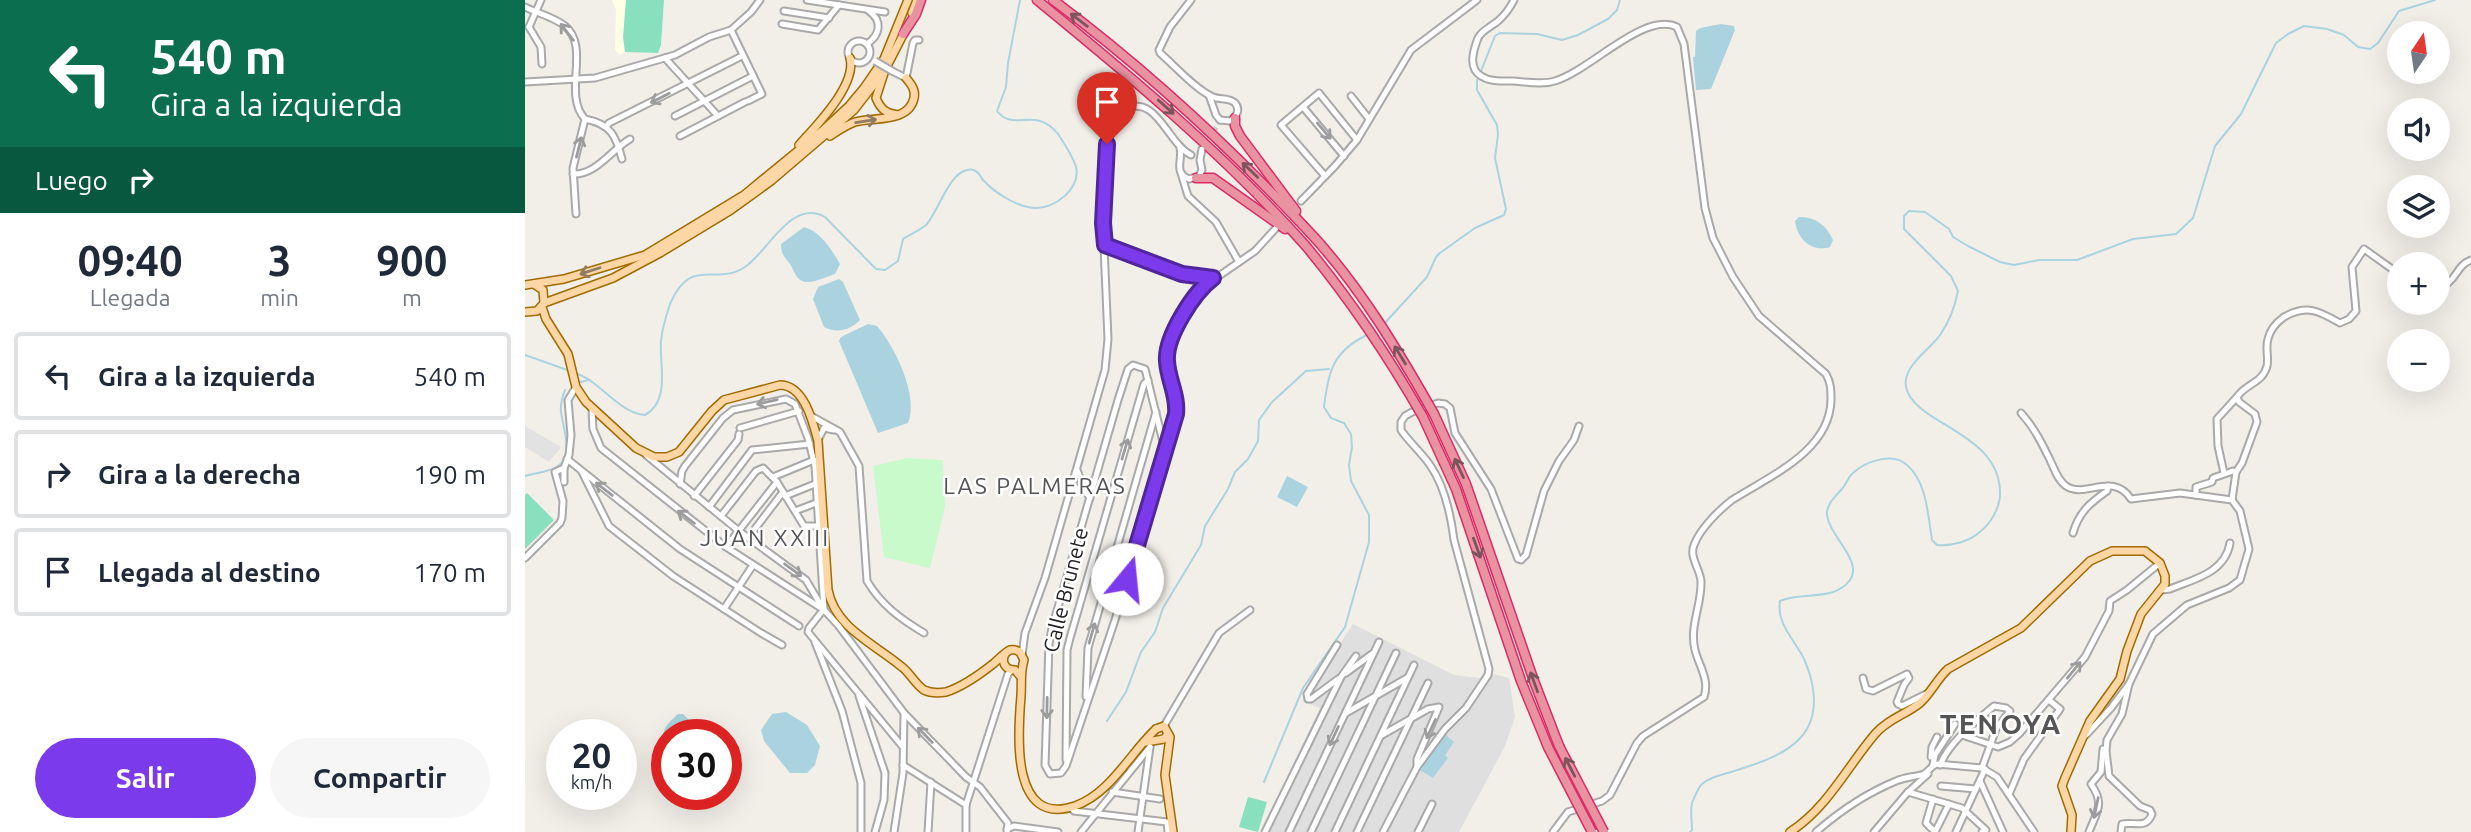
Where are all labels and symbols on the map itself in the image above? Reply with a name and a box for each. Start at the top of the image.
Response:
one-way arrow [1070,13,1089,28]
north arrow [2387,21,2450,84]
one-way arrow [560,23,575,42]
pin [1077,72,1137,144]
one-way arrow [650,92,671,105]
one-way arrow [1157,99,1175,115]
one-way arrow [854,114,877,127]
one-way arrow [1316,122,1332,140]
one-way arrow [573,136,586,158]
one-way arrow [1242,162,1259,179]
one-way arrow [579,266,601,278]
one-way arrow [1392,346,1407,365]
one-way arrow [756,396,779,409]
one-way arrow [1120,438,1133,460]
one-way arrow [1451,458,1465,479]
district label: LAS PALMERAS [943,473,1127,498]
one-way arrow [596,481,614,497]
one-way arrow [677,510,696,525]
district label: JUAN XXIII [700,525,830,550]
street label: Calle Brunete [1038,525,1092,655]
one-way arrow [1472,536,1484,558]
position arrow [1090,542,1164,616]
one-way arrow [783,563,802,577]
one-way arrow [1086,622,1099,645]
one-way arrow [2067,662,2082,680]
one-way arrow [1527,672,1540,694]
one-way arrow [1040,696,1053,719]
district label: TENOYA [1940,708,2062,739]
one-way arrow [1424,718,1437,739]
speed limit sign: 30 [651,719,742,810]
one-way arrow [1327,725,1341,746]
one-way arrow [916,726,933,743]
one-way arrow [1562,758,1576,778]
one-way arrow [2089,796,2102,818]

